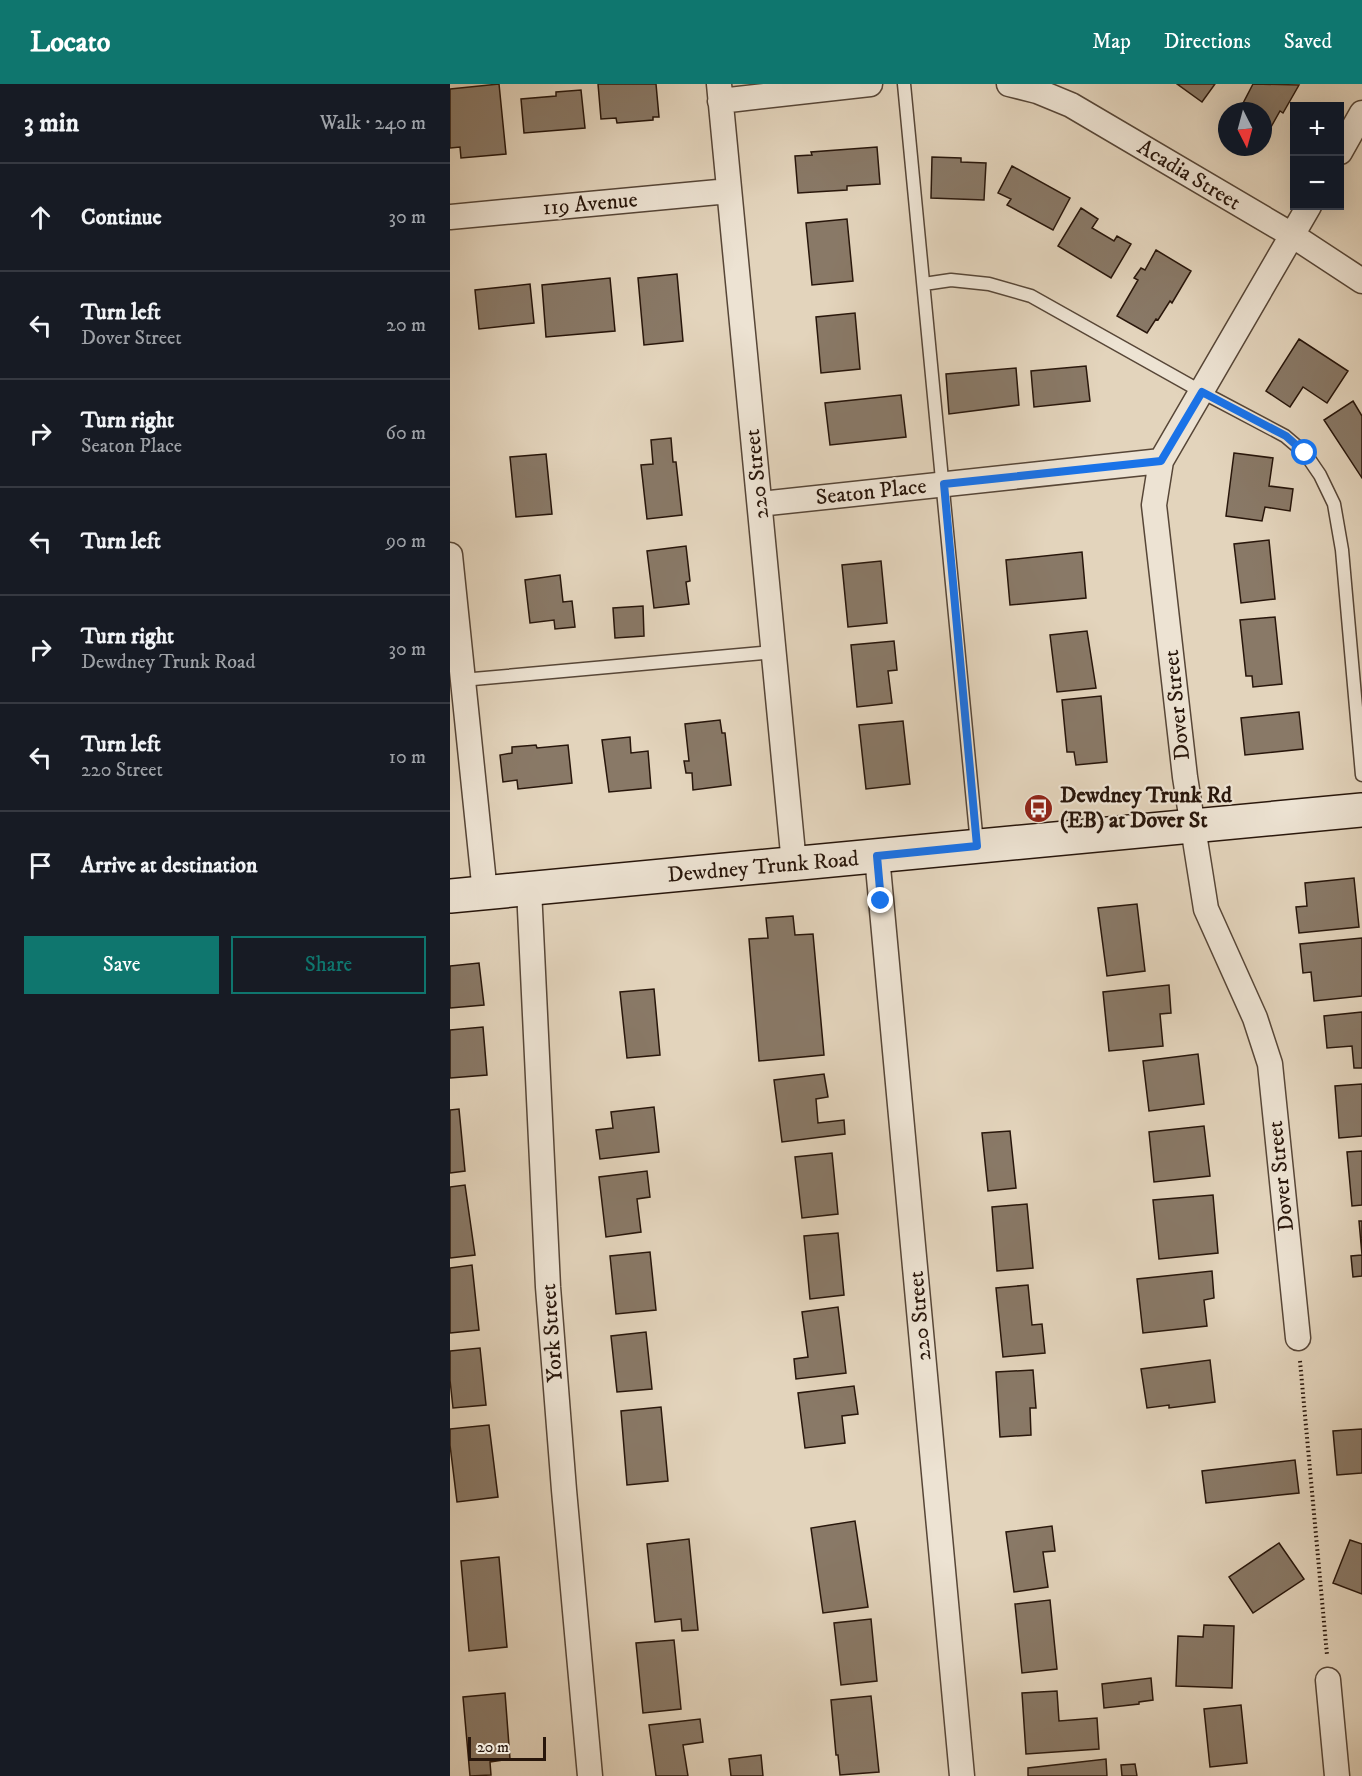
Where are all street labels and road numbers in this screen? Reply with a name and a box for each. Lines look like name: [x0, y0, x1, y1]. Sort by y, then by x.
street label: Acadia Street: [1133, 134, 1245, 216]
street label: 119 Avenue: [541, 186, 639, 222]
street label: 220 Street: [739, 428, 775, 520]
street label: Seaton Place: [814, 473, 928, 511]
street label: Dover Street: [1158, 649, 1196, 761]
street label: Dewdney Trunk Road: [666, 845, 860, 889]
street label: Dover Street: [1262, 1120, 1300, 1232]
street label: 220 Street: [903, 1270, 937, 1362]
street label: York Street: [535, 1283, 569, 1383]

